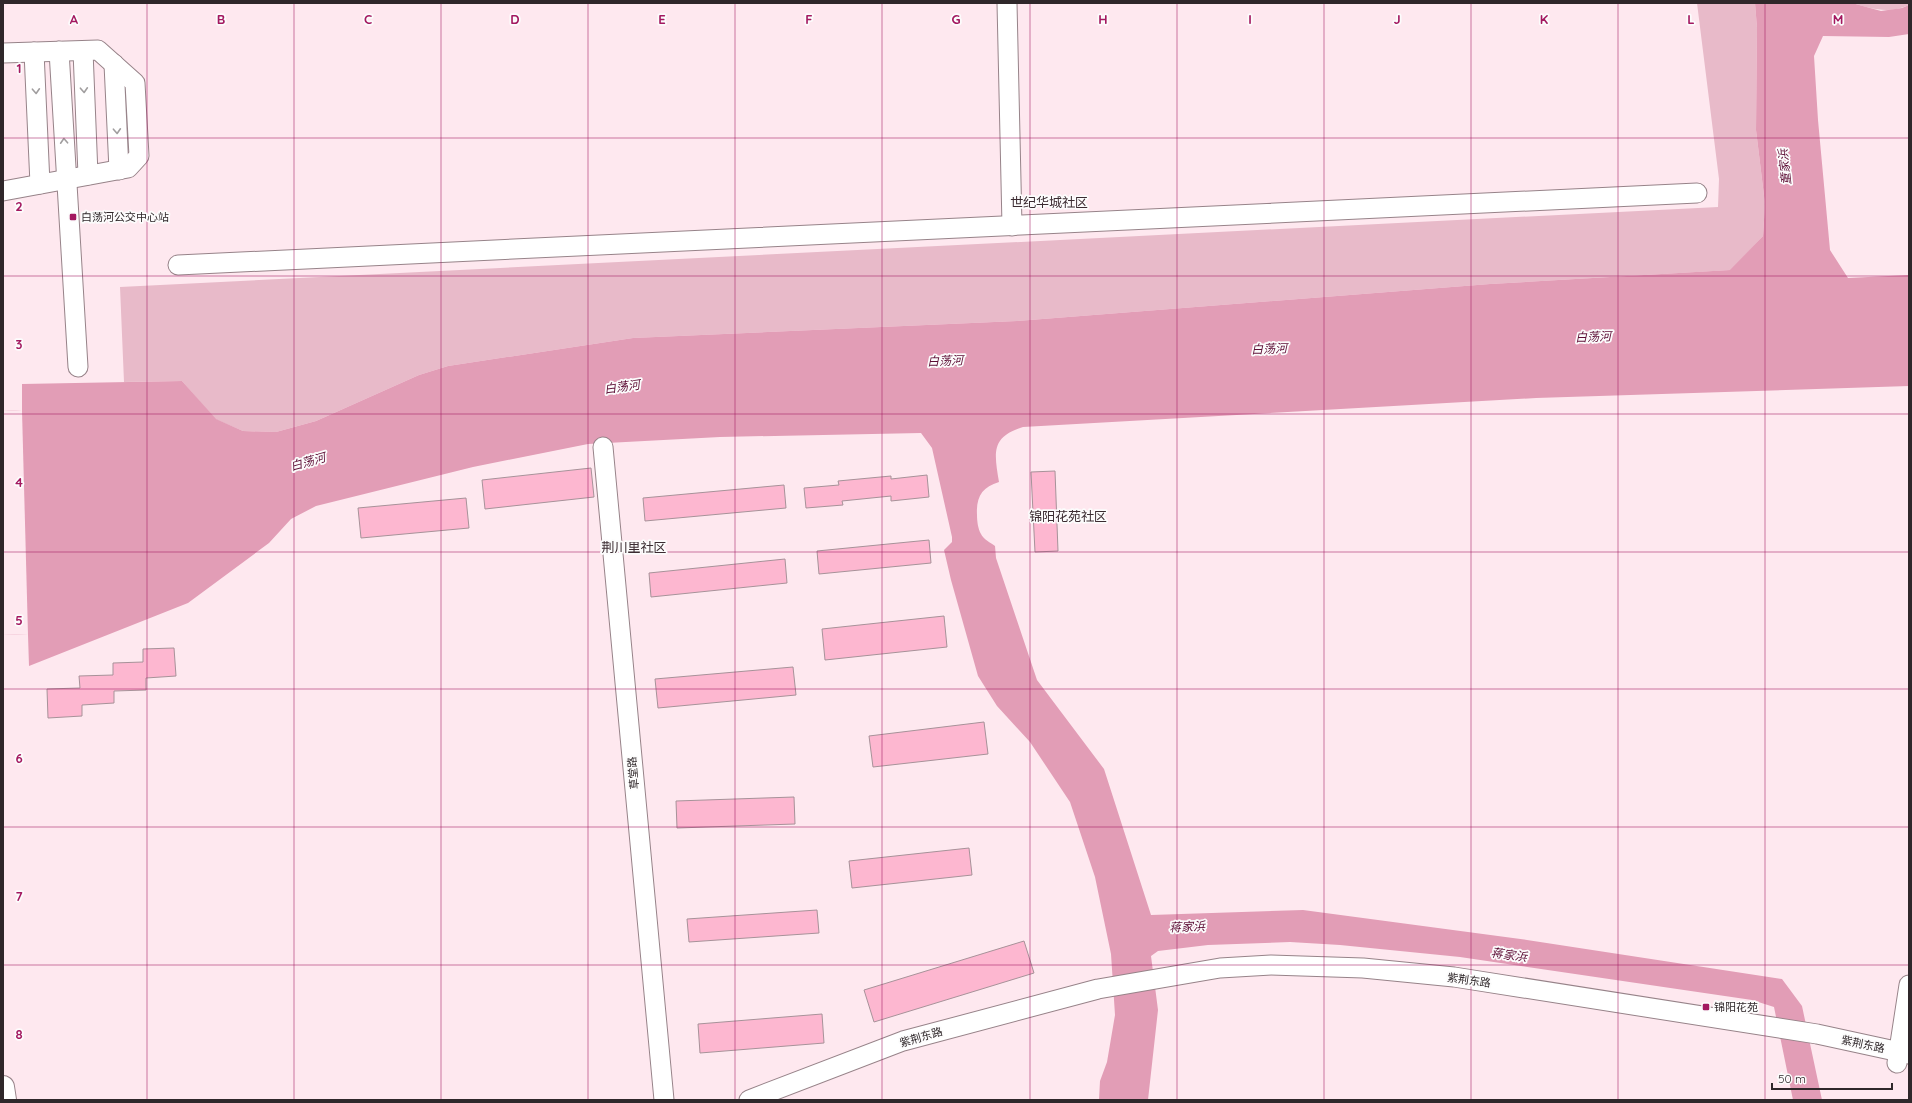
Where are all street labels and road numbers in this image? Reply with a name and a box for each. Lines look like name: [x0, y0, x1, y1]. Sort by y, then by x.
street label: 草堂路: [625, 756, 641, 790]
street label: 紫荆东路: [1446, 970, 1492, 990]
street label: 紫荆东路: [898, 1024, 944, 1050]
street label: 紫荆东路: [1840, 1033, 1886, 1055]

